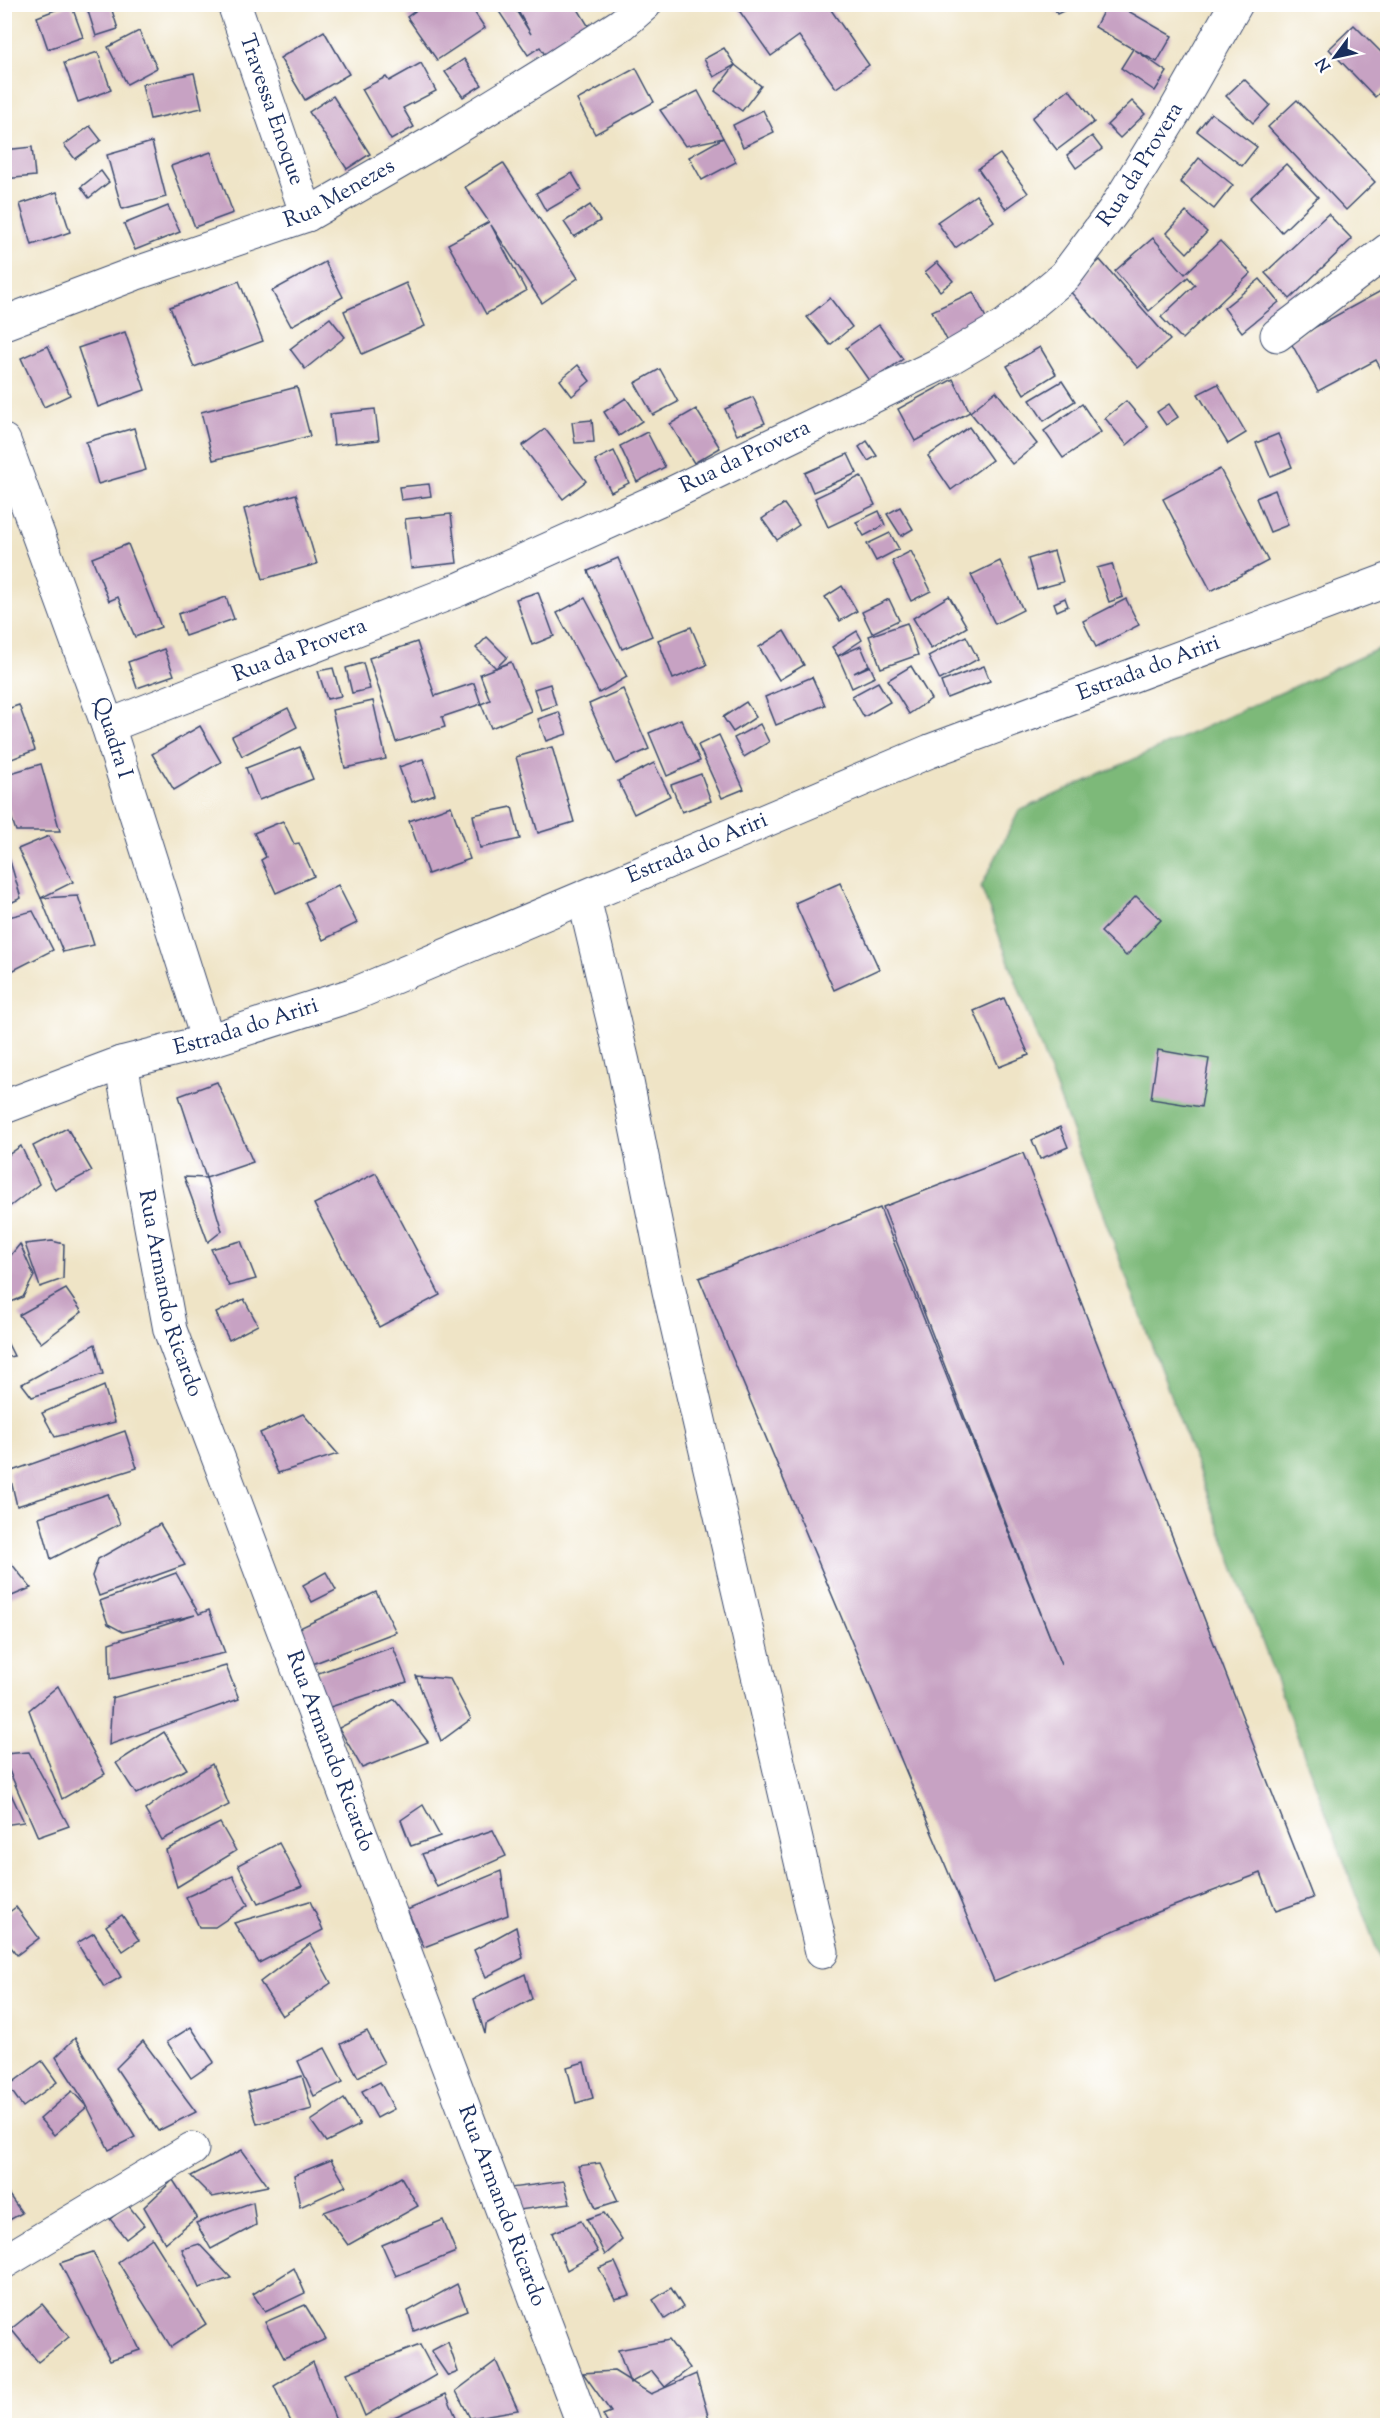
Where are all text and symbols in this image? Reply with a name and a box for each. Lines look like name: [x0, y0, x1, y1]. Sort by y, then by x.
north arrow: [1305, 27, 1365, 87]
street label: Travessa Enoque: [230, 30, 312, 190]
text: N: [1311, 52, 1338, 75]
street label: Rua da Provera: [1091, 97, 1192, 234]
street label: Rua Menezes: [280, 151, 402, 238]
street label: Rua da Provera: [675, 413, 816, 503]
street label: Rua da Provera: [228, 611, 372, 692]
street label: Estrada do Ariri: [1073, 628, 1225, 711]
street label: Quadra I: [83, 693, 140, 783]
street label: Estrada do Ariri: [622, 805, 773, 893]
street label: Estrada do Ariri: [170, 991, 323, 1065]
street label: Rua Armando Ricardo: [129, 1188, 210, 1402]
street label: Rua Armando Ricardo: [277, 1646, 382, 1857]
street label: Rua Armando Ricardo: [448, 2101, 554, 2311]

